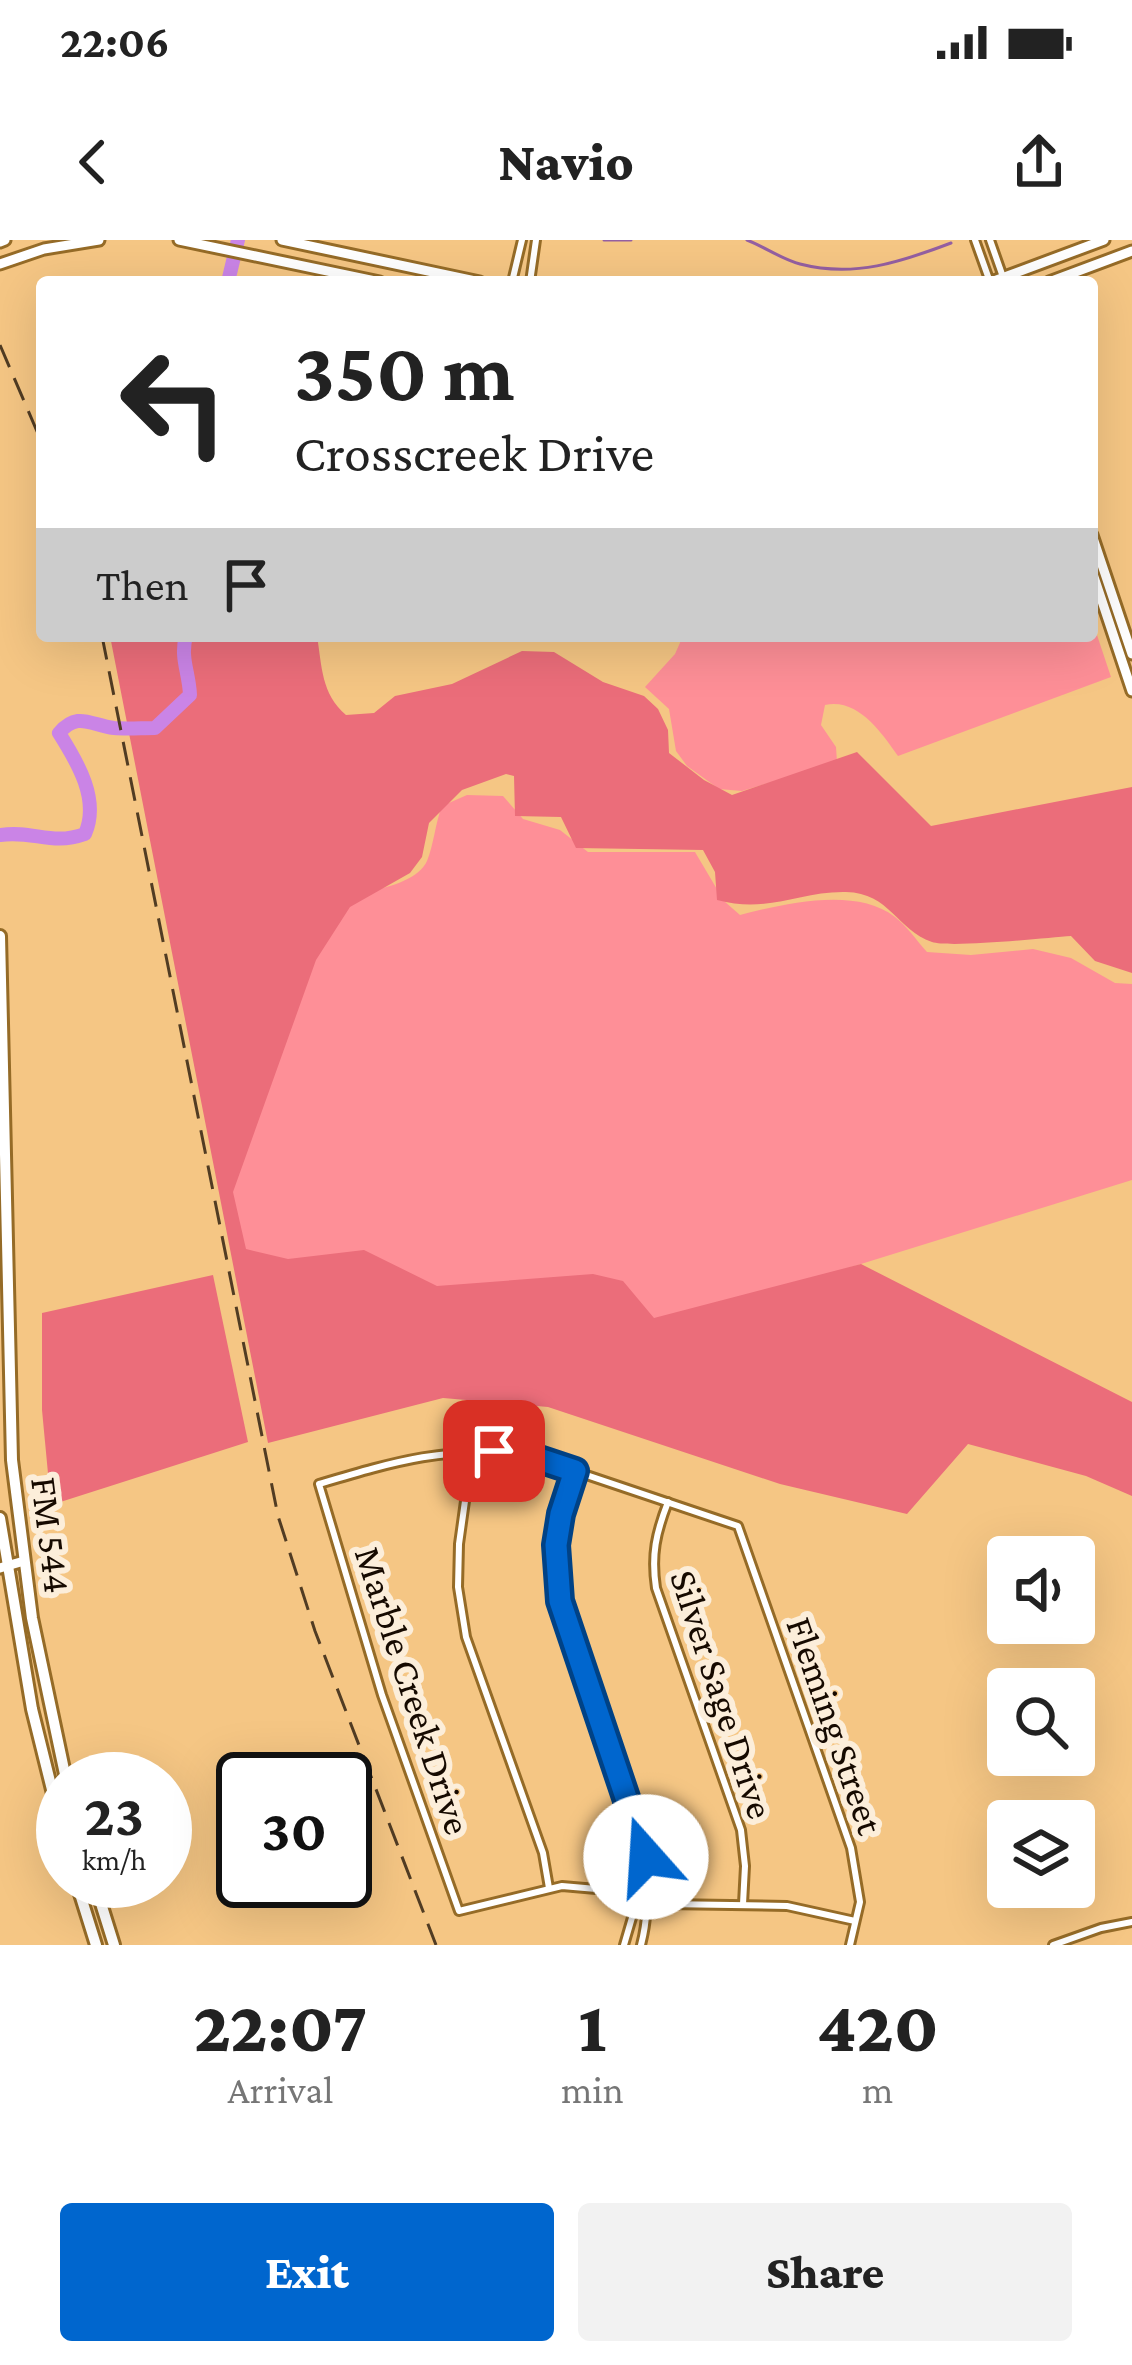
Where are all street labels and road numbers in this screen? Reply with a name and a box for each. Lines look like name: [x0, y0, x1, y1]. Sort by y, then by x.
street label: FM 544: [23, 1474, 80, 1596]
street label: Marble Creek Drive: [347, 1541, 480, 1839]
street label: Silver Sage Drive: [661, 1564, 783, 1824]
street label: Fleming Street: [777, 1611, 893, 1841]

